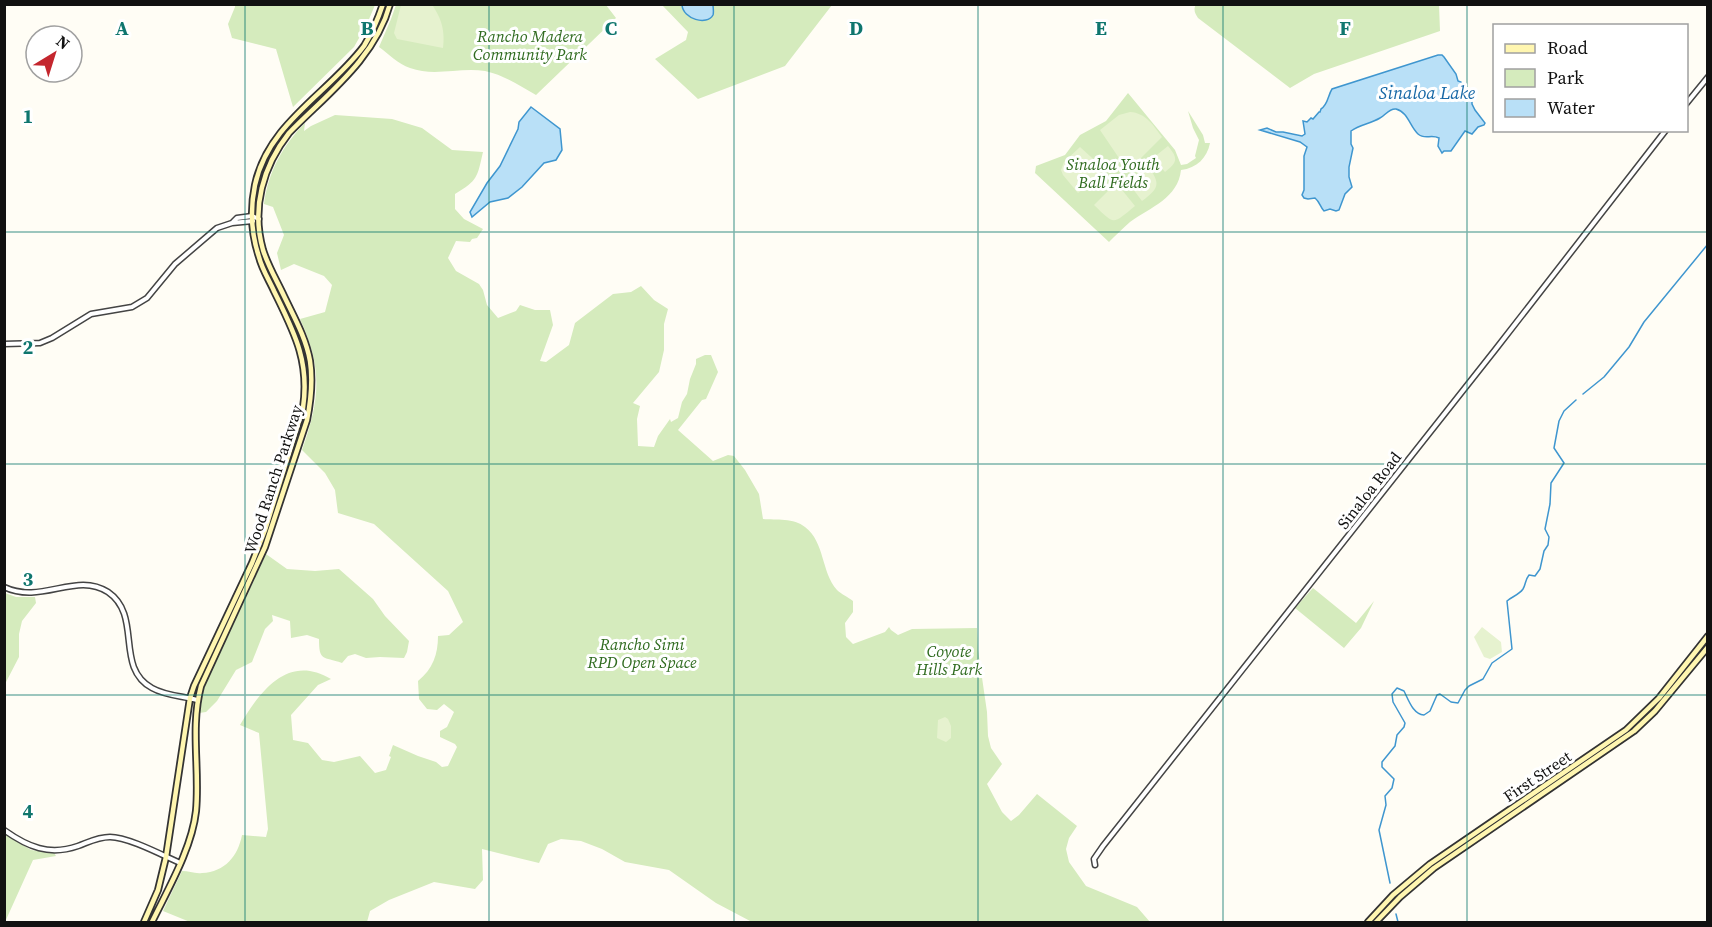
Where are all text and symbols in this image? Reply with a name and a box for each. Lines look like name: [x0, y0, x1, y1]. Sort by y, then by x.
text: A: [115, 14, 129, 42]
text: B: [360, 14, 374, 42]
text: C: [605, 14, 617, 42]
text: D: [849, 14, 863, 42]
text: E: [1095, 14, 1107, 42]
text: F: [1339, 14, 1351, 42]
north arrow: [24, 24, 84, 84]
legend: [1493, 24, 1688, 132]
park label: Rancho Madera Community Park: [473, 25, 587, 65]
text: N: [52, 30, 75, 55]
text: Road: [1547, 35, 1588, 60]
text: Park: [1547, 65, 1584, 90]
water label: Sinaloa Lake: [1379, 80, 1476, 105]
text: Water: [1547, 95, 1595, 120]
text: 1: [23, 102, 33, 130]
park label: Sinaloa Youth Ball Fields: [1066, 153, 1160, 193]
text: 2: [23, 333, 34, 361]
street label: Wood Ranch Parkway: [239, 401, 308, 556]
street label: Sinaloa Road: [1332, 447, 1406, 533]
text: 3: [23, 565, 34, 593]
park label: Rancho Simi RPD Open Space: [586, 633, 697, 673]
park label: Coyote Hills Park: [915, 640, 982, 680]
street label: First Street: [1499, 745, 1576, 807]
text: 4: [23, 797, 34, 825]

